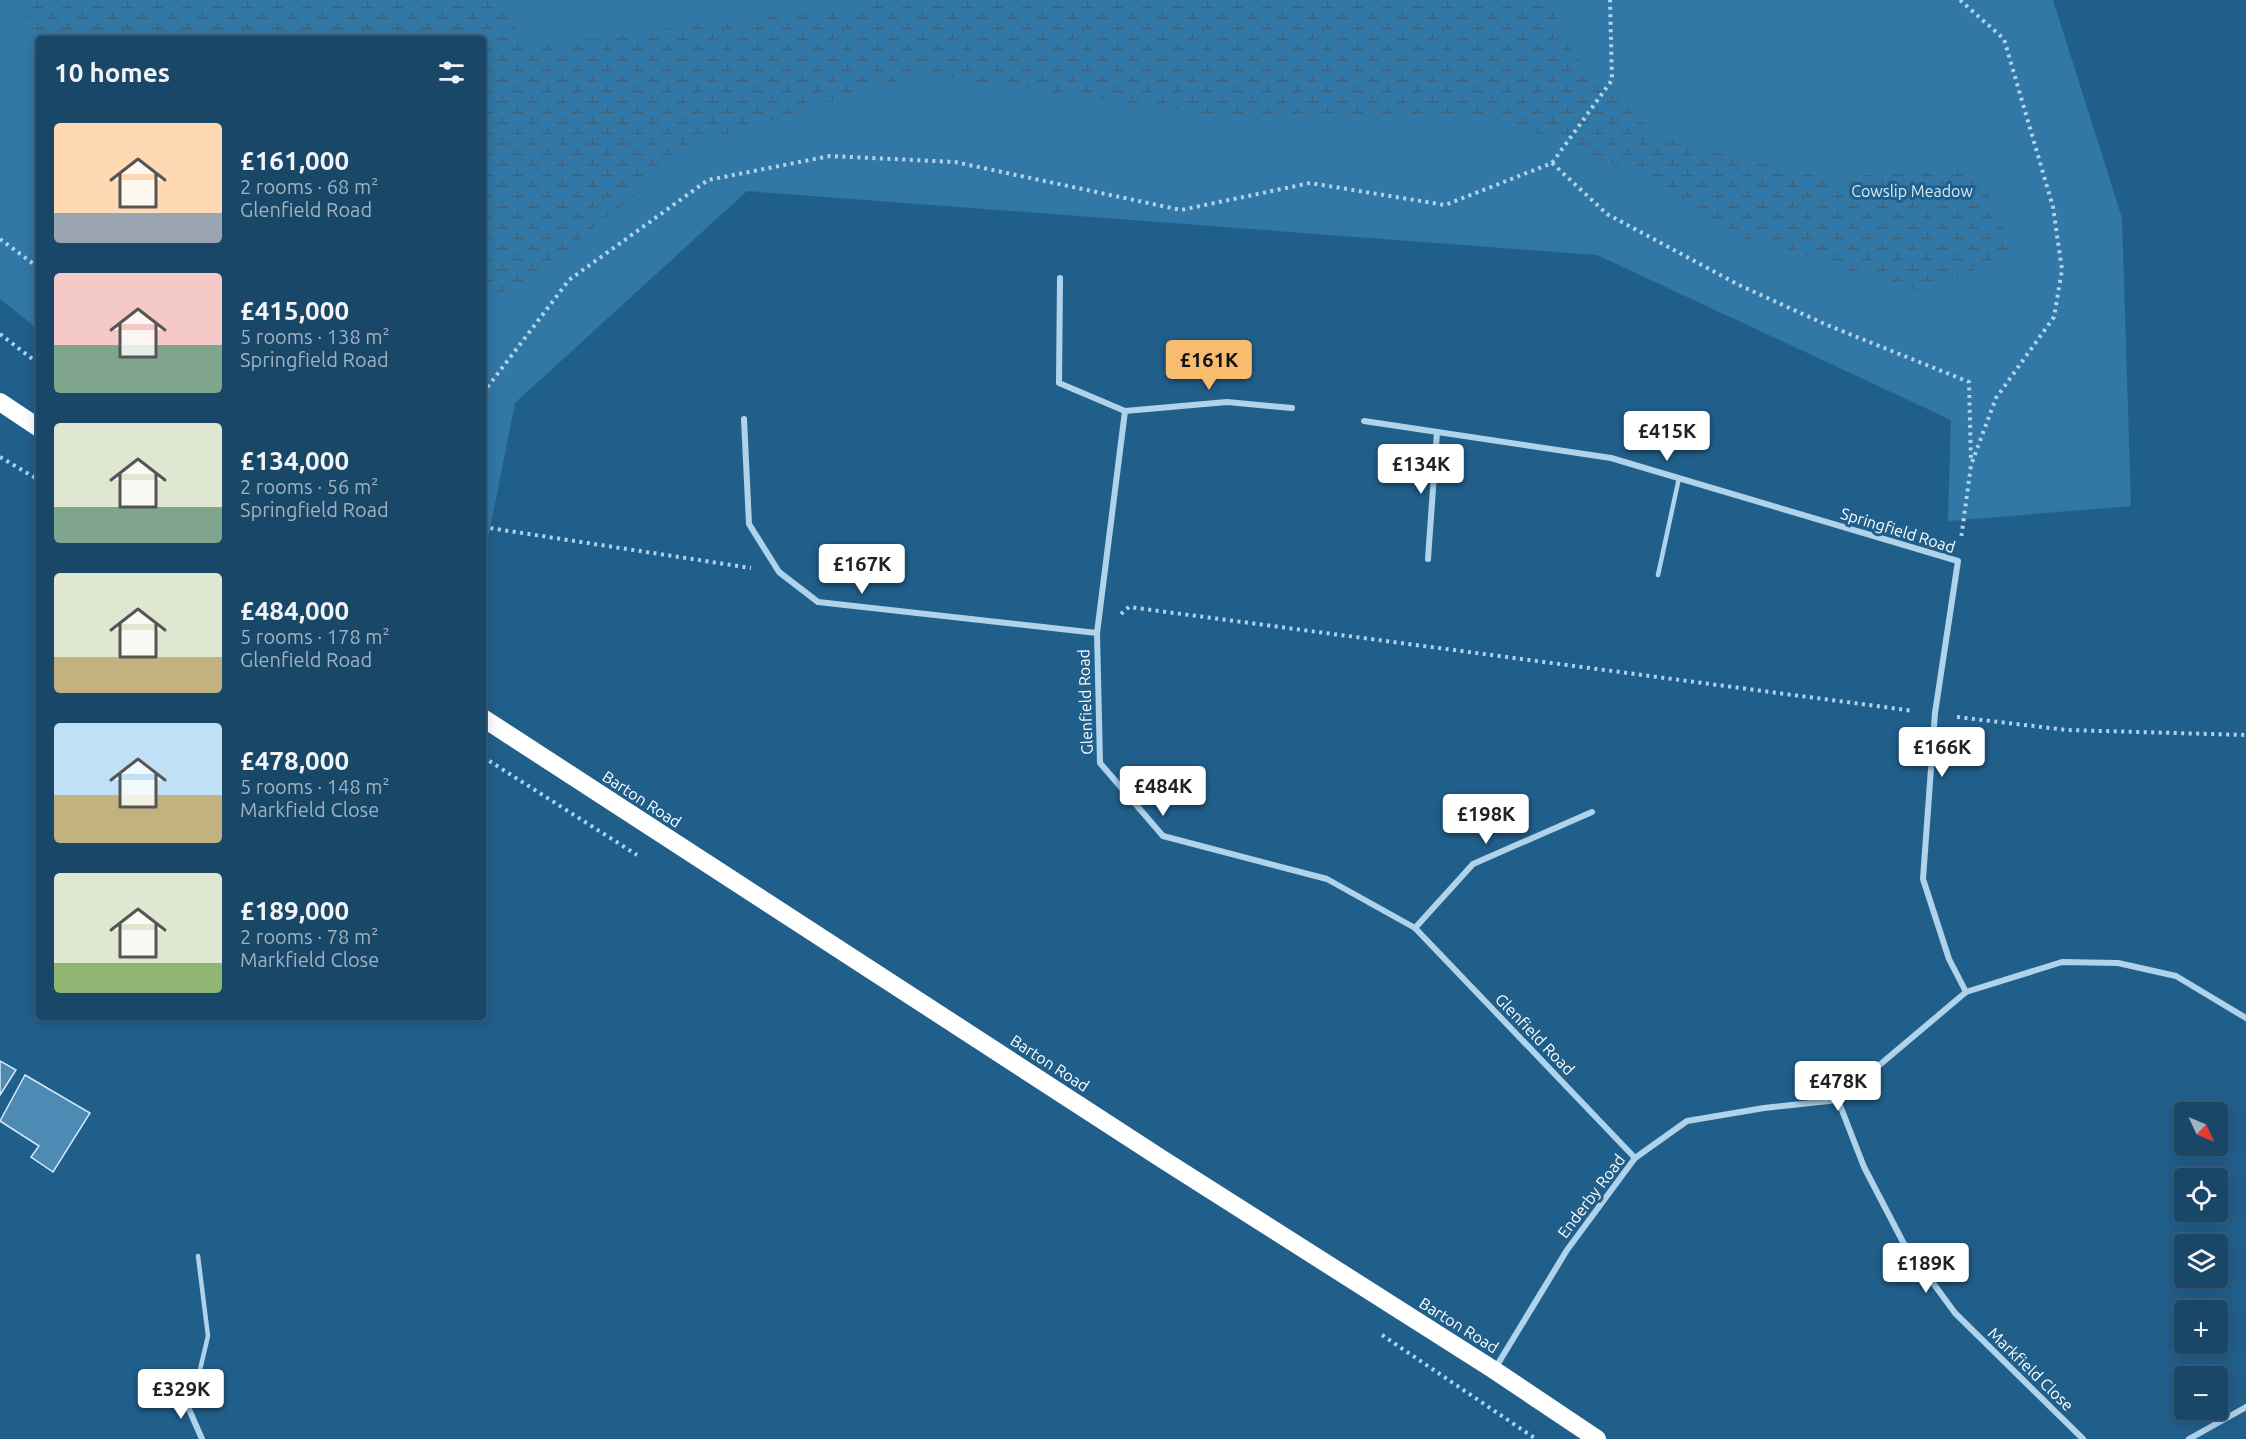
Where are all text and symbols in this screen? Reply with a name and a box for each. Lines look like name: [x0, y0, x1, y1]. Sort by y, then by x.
icon: filters: [435, 56, 468, 89]
text: 10 homes: [54, 58, 170, 87]
text: £161,000: [240, 146, 349, 175]
icon: home: [102, 147, 174, 219]
text: 2 rooms · 68 m²: [240, 175, 378, 198]
park label: Cowslip Meadow: [1851, 182, 1973, 200]
text: Glenfield Road: [240, 198, 372, 221]
text: £415,000: [240, 296, 349, 325]
icon: home: [102, 297, 174, 369]
text: 5 rooms · 138 m²: [240, 325, 390, 348]
pin: £161K: [1167, 340, 1251, 391]
text: Springfield Road: [240, 348, 389, 371]
text: £161K: [1180, 348, 1238, 371]
pin: £415K: [1625, 411, 1709, 462]
text: £415K: [1638, 419, 1696, 442]
pin: £134K: [1379, 444, 1463, 495]
text: £134,000: [240, 446, 349, 475]
icon: home: [102, 447, 174, 519]
text: £134K: [1392, 452, 1450, 475]
text: 2 rooms · 56 m²: [240, 475, 378, 498]
text: Springfield Road: [240, 498, 389, 521]
street label: Springfield Road: [1838, 504, 1958, 556]
pin: £167K: [820, 544, 904, 595]
text: £167K: [833, 552, 891, 575]
text: £484,000: [240, 596, 349, 625]
icon: home: [102, 597, 174, 669]
text: 5 rooms · 178 m²: [240, 625, 390, 648]
text: Glenfield Road: [240, 648, 372, 671]
street label: Glenfield Road: [1074, 649, 1096, 755]
pin: £166K: [1900, 727, 1984, 778]
text: £166K: [1913, 735, 1971, 758]
text: £478,000: [240, 746, 349, 775]
icon: home: [102, 747, 174, 819]
pin: £484K: [1121, 766, 1205, 817]
street label: Barton Road: [599, 767, 685, 831]
text: £484K: [1134, 774, 1192, 797]
text: 5 rooms · 148 m²: [240, 775, 390, 798]
pin: £198K: [1444, 794, 1528, 845]
text: Markfield Close: [240, 798, 379, 821]
text: £198K: [1457, 802, 1515, 825]
text: £189,000: [240, 896, 349, 925]
icon: home: [102, 897, 174, 969]
text: 2 rooms · 78 m²: [240, 925, 378, 948]
text: Markfield Close: [240, 948, 379, 971]
street label: Glenfield Road: [1492, 990, 1578, 1078]
street label: Barton Road: [1007, 1031, 1093, 1095]
pin: £478K: [1796, 1061, 1880, 1112]
text: £478K: [1809, 1069, 1867, 1092]
north arrow: [2174, 1102, 2228, 1156]
map controls: [2174, 1102, 2228, 1420]
street label: Enderby Road: [1554, 1151, 1628, 1241]
button: locate: [2174, 1168, 2228, 1222]
button: layers: [2174, 1234, 2228, 1288]
pin: £189K: [1884, 1243, 1968, 1294]
text: £189K: [1897, 1251, 1955, 1274]
street label: Barton Road: [1416, 1294, 1502, 1356]
button: +: [2174, 1300, 2228, 1354]
street label: Markfield Close: [1985, 1324, 2077, 1414]
button: −: [2174, 1366, 2228, 1420]
pin: £329K: [139, 1369, 223, 1420]
text: £329K: [152, 1377, 210, 1400]

